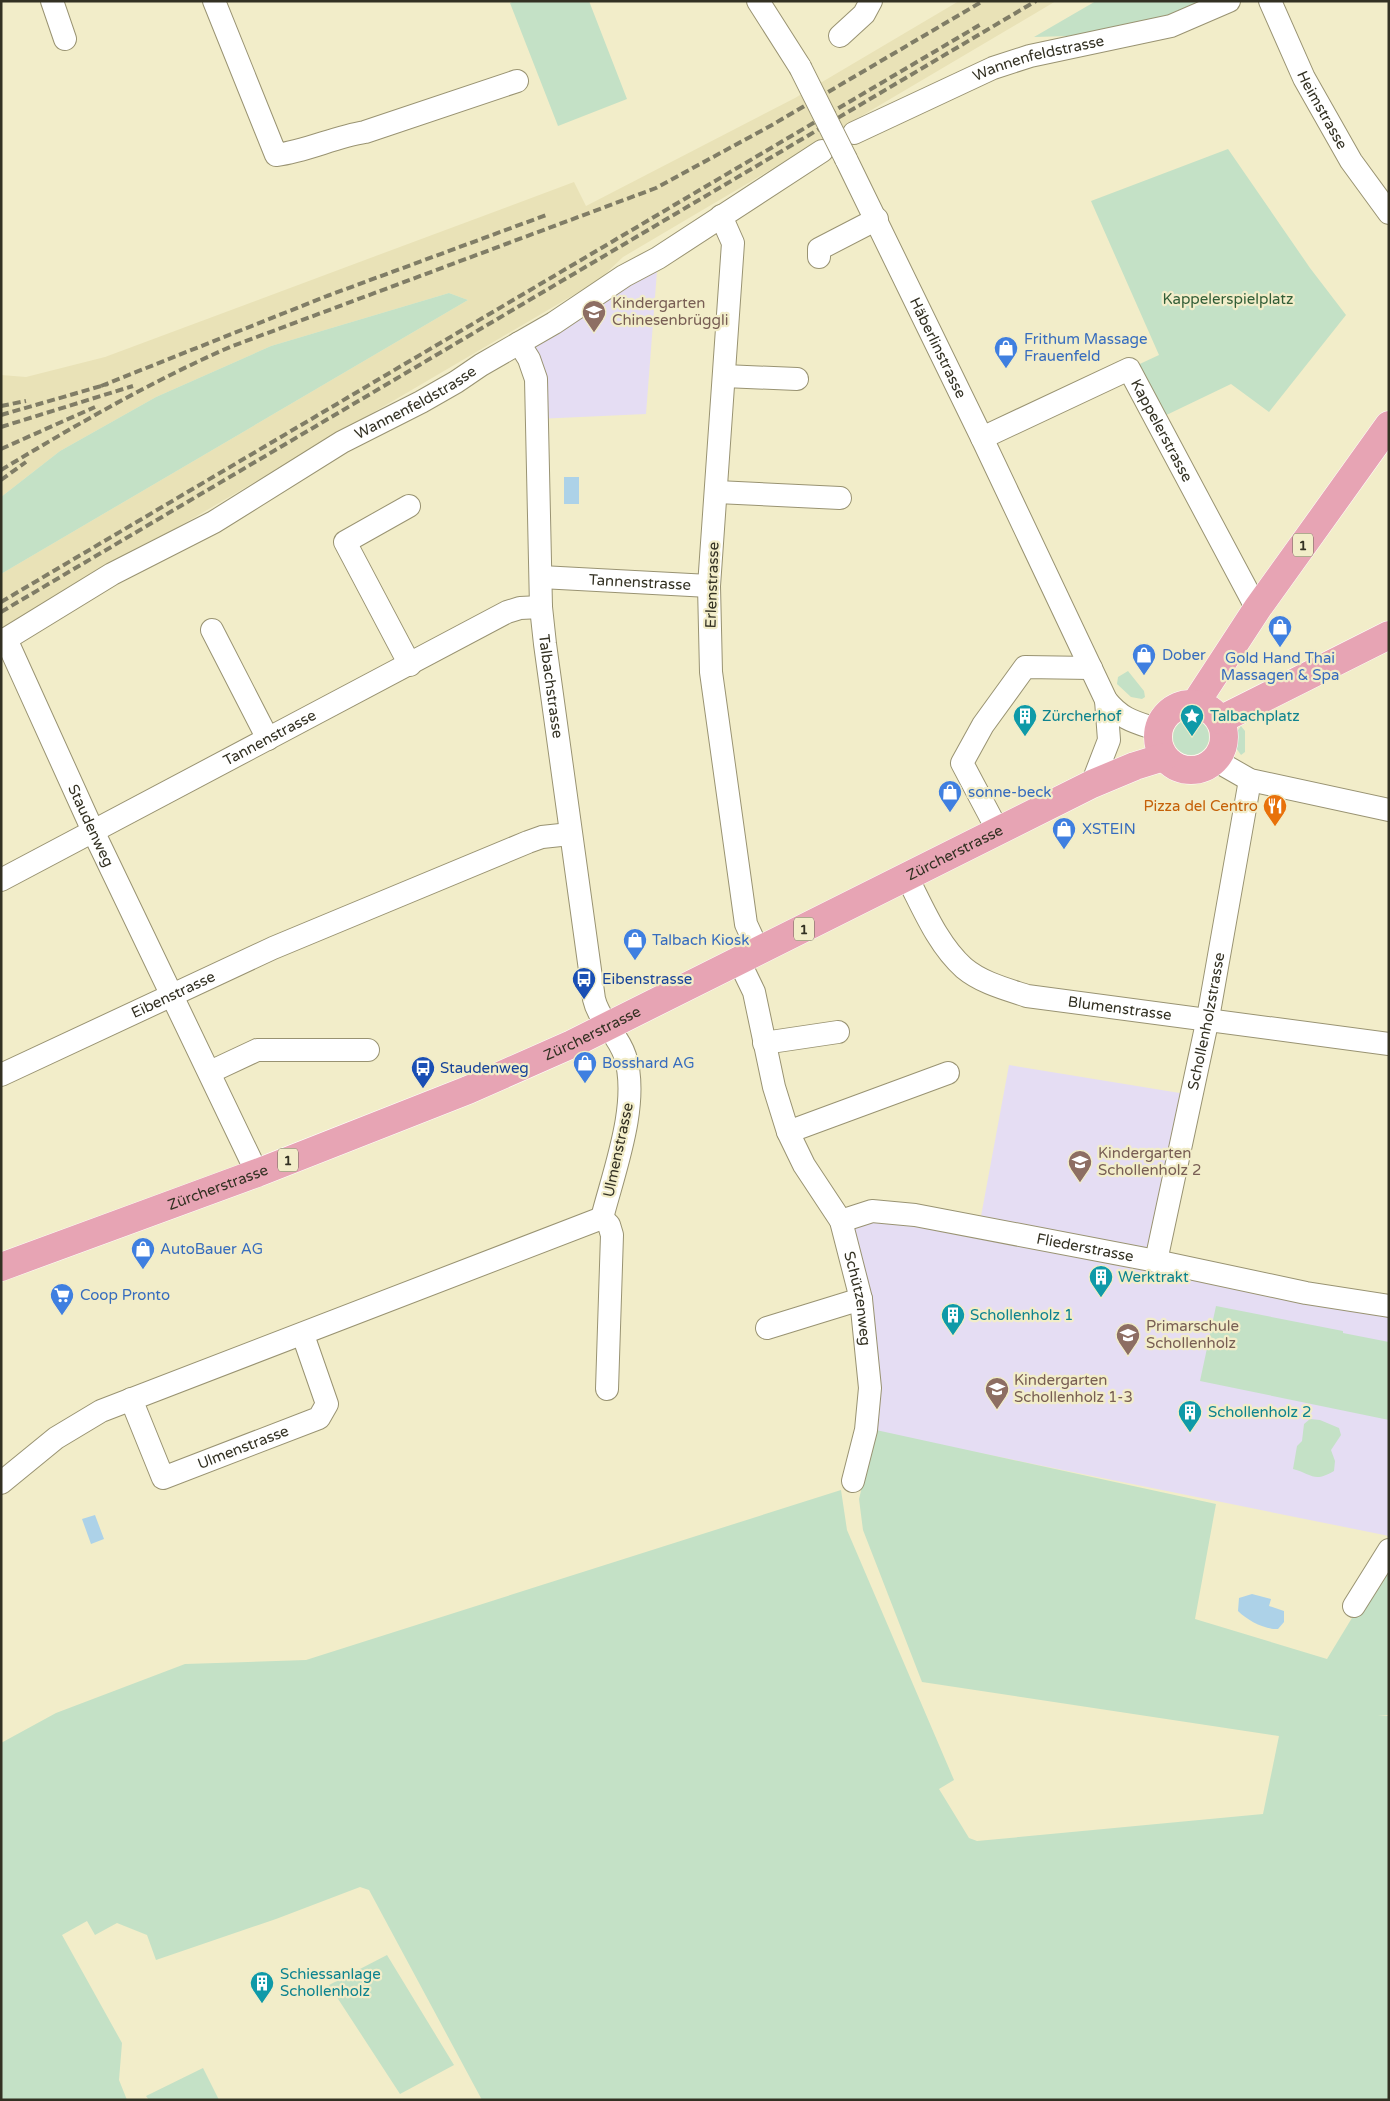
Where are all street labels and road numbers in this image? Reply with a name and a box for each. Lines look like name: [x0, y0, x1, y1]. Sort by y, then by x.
street label: Wannenfeldstrasse: [970, 31, 1106, 85]
street label: Heimstrasse: [1293, 68, 1351, 152]
street label: Häberlinstrasse: [906, 294, 970, 401]
street label: Wannenfeldstrasse: [352, 362, 480, 443]
street label: Kappelerstrasse: [1127, 376, 1197, 485]
road number: 1: [1293, 534, 1313, 556]
street label: Erlenstrasse: [701, 541, 723, 629]
street label: Tannenstrasse: [588, 571, 691, 594]
street label: Talbachstrasse: [535, 633, 567, 740]
street label: Tannenstrasse: [220, 706, 319, 770]
street label: Staudenweg: [64, 782, 118, 870]
street label: Zürcherstrasse: [903, 821, 1006, 884]
road number: 1: [794, 918, 814, 941]
street label: Schollenholzstrasse: [1184, 951, 1228, 1092]
street label: Eibenstrasse: [128, 967, 218, 1022]
street label: Blumenstrasse: [1067, 993, 1173, 1024]
street label: Zürcherstrasse: [541, 1002, 644, 1064]
street label: Ulmenstrasse: [599, 1101, 637, 1199]
road number: 1: [278, 1148, 298, 1172]
street label: Zürcherstrasse: [165, 1161, 271, 1214]
street label: Fliederstrasse: [1035, 1229, 1135, 1266]
street label: Schützenweg: [840, 1249, 875, 1347]
street label: Ulmenstrasse: [195, 1422, 291, 1473]

